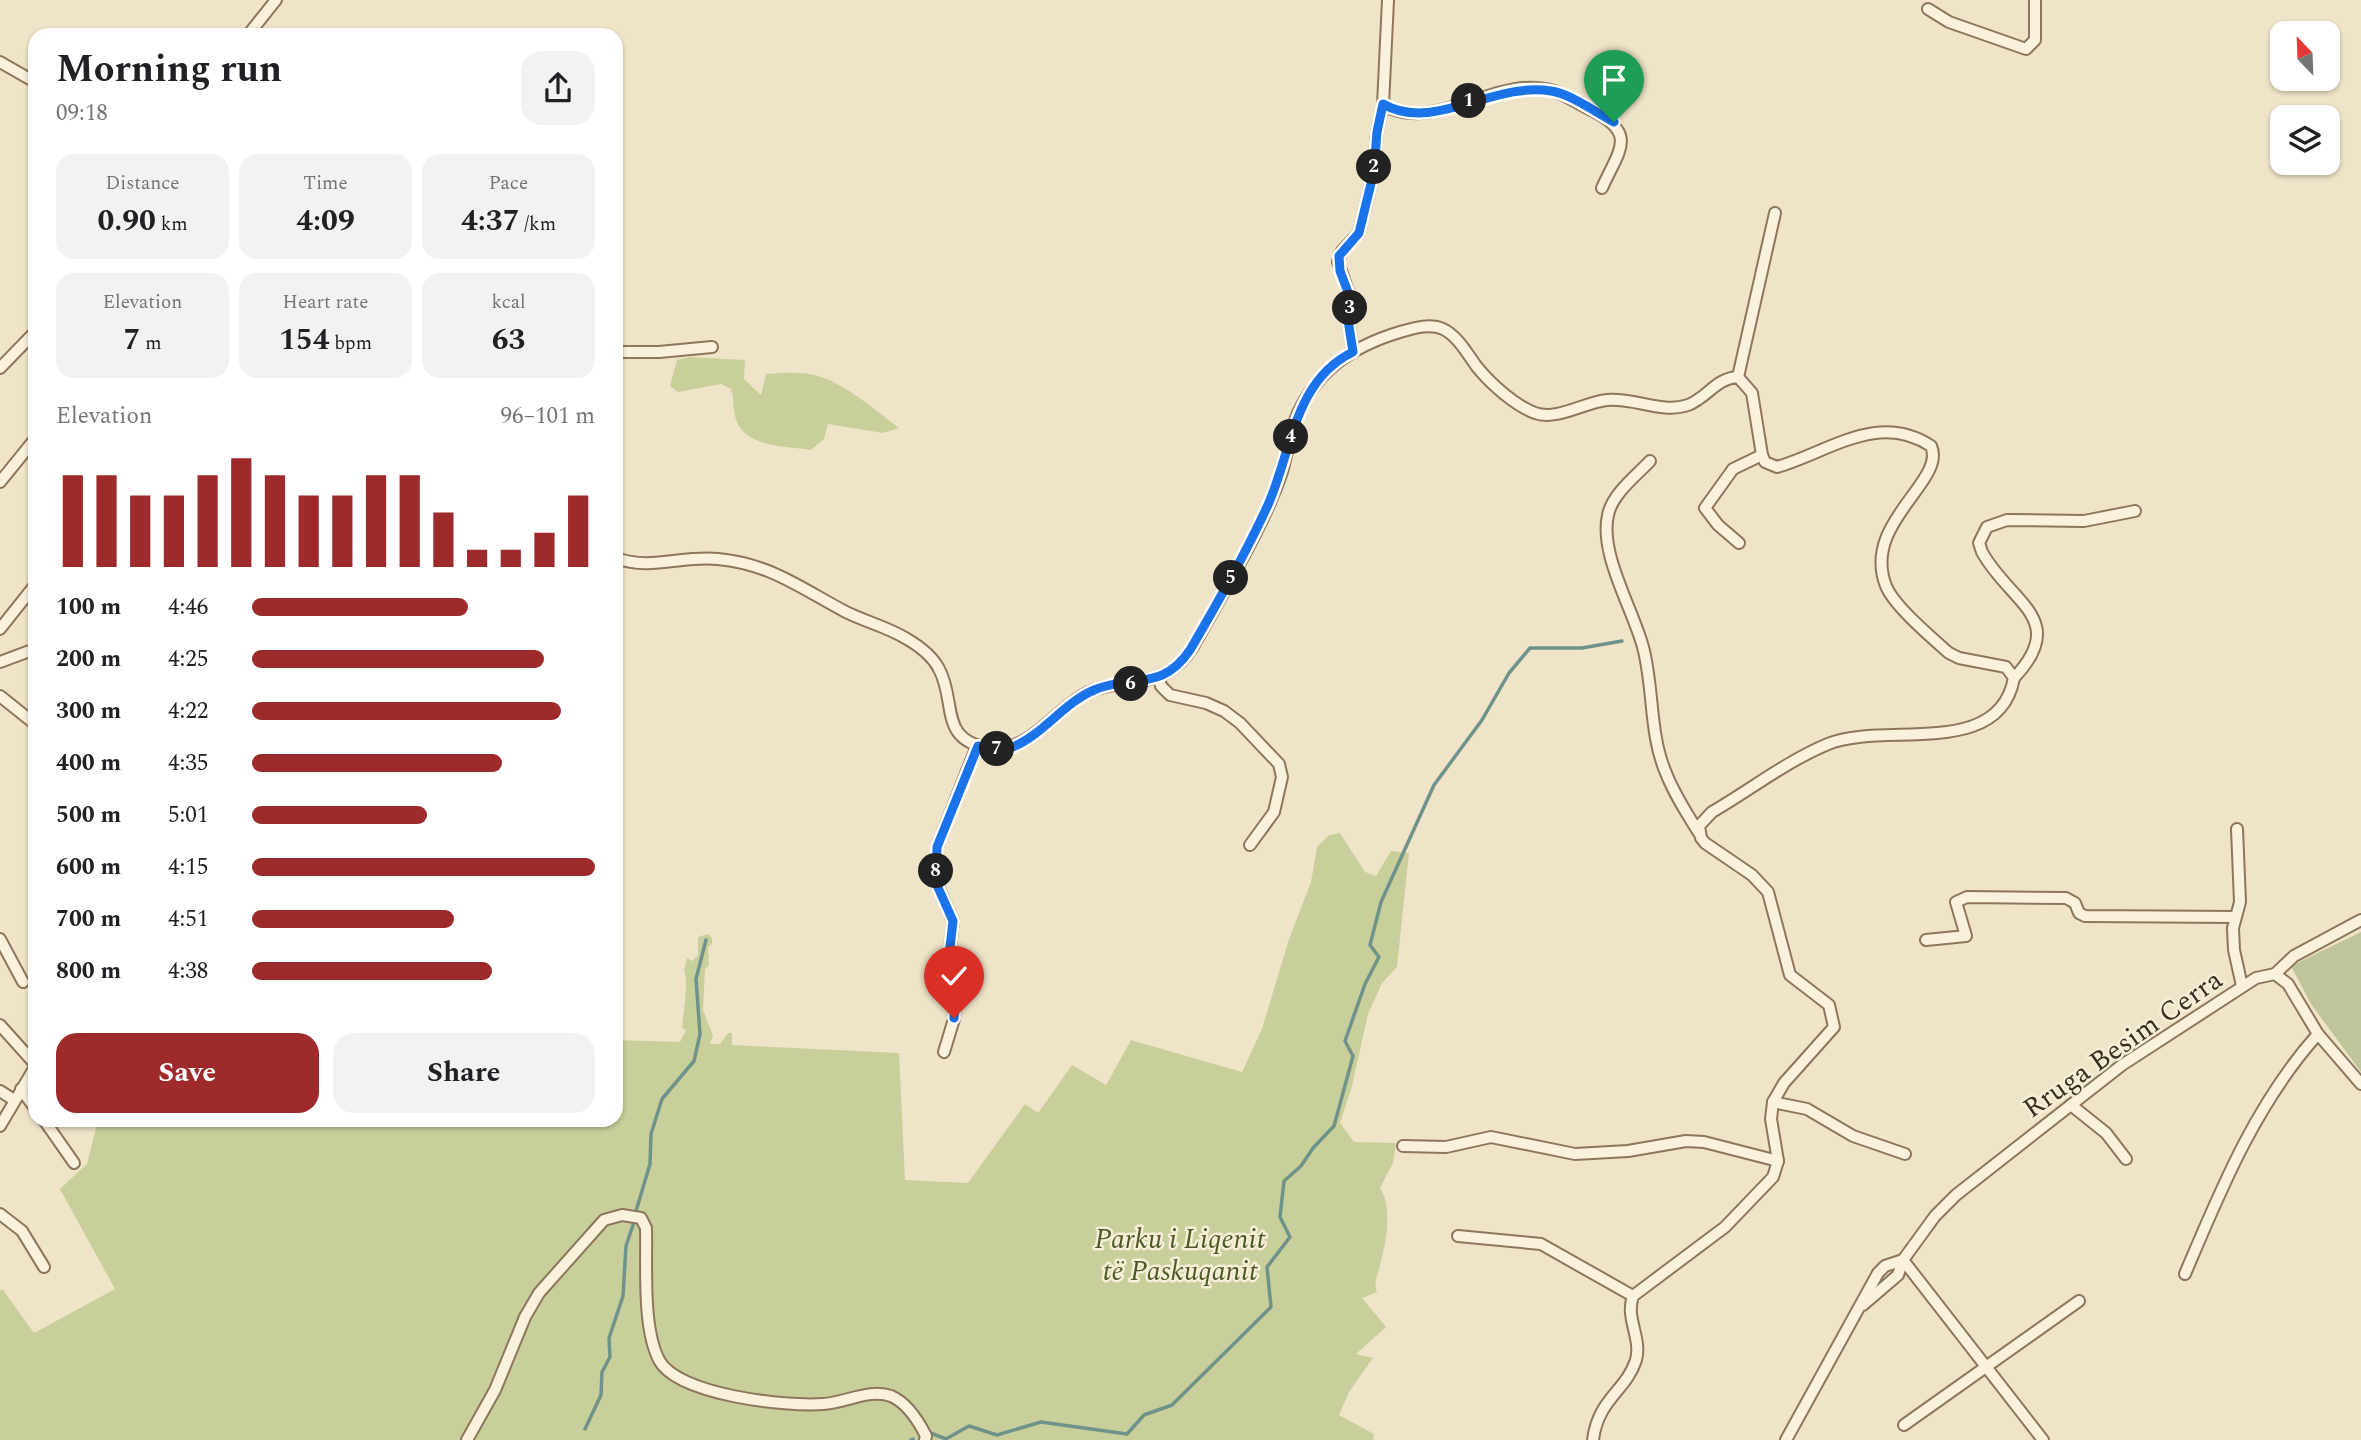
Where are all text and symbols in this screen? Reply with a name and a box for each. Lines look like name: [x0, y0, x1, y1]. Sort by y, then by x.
north arrow: [2270, 21, 2340, 91]
map controls: [2270, 21, 2340, 175]
text: Morning run: [56, 41, 282, 99]
pin: [1584, 50, 1644, 122]
button: share: [521, 51, 595, 125]
icon: arrive: [1595, 61, 1633, 99]
pin: 1: [1452, 84, 1486, 119]
text: 1: [1463, 86, 1474, 115]
text: 09:18: [56, 96, 108, 131]
button: layers: [2270, 105, 2340, 175]
pin: 2: [1356, 150, 1392, 184]
text: 2: [1368, 152, 1379, 181]
text: Distance: [105, 169, 180, 198]
text: Time: [303, 169, 348, 198]
text: Pace: [489, 169, 528, 198]
text: 0.90: [97, 198, 156, 244]
text: 4:09: [296, 198, 355, 244]
text: 4:37: [461, 198, 520, 244]
text: km: [156, 210, 188, 239]
text: /km: [520, 210, 556, 239]
text: Elevation: [103, 288, 182, 317]
text: Heart rate: [283, 288, 368, 317]
text: kcal: [491, 288, 526, 317]
pin: 3: [1332, 290, 1368, 326]
text: 3: [1344, 293, 1355, 322]
text: 7: [124, 317, 140, 363]
text: 154: [279, 317, 329, 363]
text: 63: [492, 317, 525, 363]
text: m: [140, 329, 161, 358]
text: bpm: [329, 329, 372, 358]
text: Elevation: [56, 399, 152, 434]
text: 96–101 m: [500, 399, 595, 434]
pin: 4: [1274, 420, 1308, 454]
text: 4: [1285, 422, 1296, 451]
pin: 5: [1214, 560, 1248, 596]
text: 5: [1225, 563, 1236, 592]
text: 100 m: [56, 590, 121, 625]
text: 4:46: [168, 590, 208, 625]
text: 200 m: [56, 642, 121, 677]
text: 4:25: [168, 642, 208, 677]
pin: 6: [1114, 666, 1148, 702]
text: 6: [1125, 669, 1136, 698]
text: 300 m: [56, 694, 121, 729]
text: 4:22: [168, 694, 208, 729]
pin: 7: [979, 732, 1014, 766]
text: 7: [991, 734, 1002, 763]
text: 400 m: [56, 746, 121, 781]
text: 4:35: [168, 746, 208, 781]
text: 500 m: [56, 798, 121, 833]
text: 5:01: [168, 798, 208, 833]
text: 600 m: [56, 850, 121, 885]
text: 4:15: [168, 850, 208, 885]
pin: 8: [918, 854, 954, 888]
text: 8: [930, 856, 941, 885]
text: 700 m: [56, 902, 121, 937]
text: 4:51: [168, 902, 208, 937]
pin: [924, 946, 984, 1018]
text: 800 m: [56, 954, 121, 989]
text: 4:38: [168, 954, 208, 989]
icon: check: [935, 957, 973, 995]
street label: Rruga Besim Cerra: [2014, 959, 2232, 1129]
button: Save: [56, 1033, 319, 1113]
button: Share: [333, 1033, 595, 1113]
park label: Parku i Liqenit të Paskuqanit: [1095, 1218, 1267, 1293]

